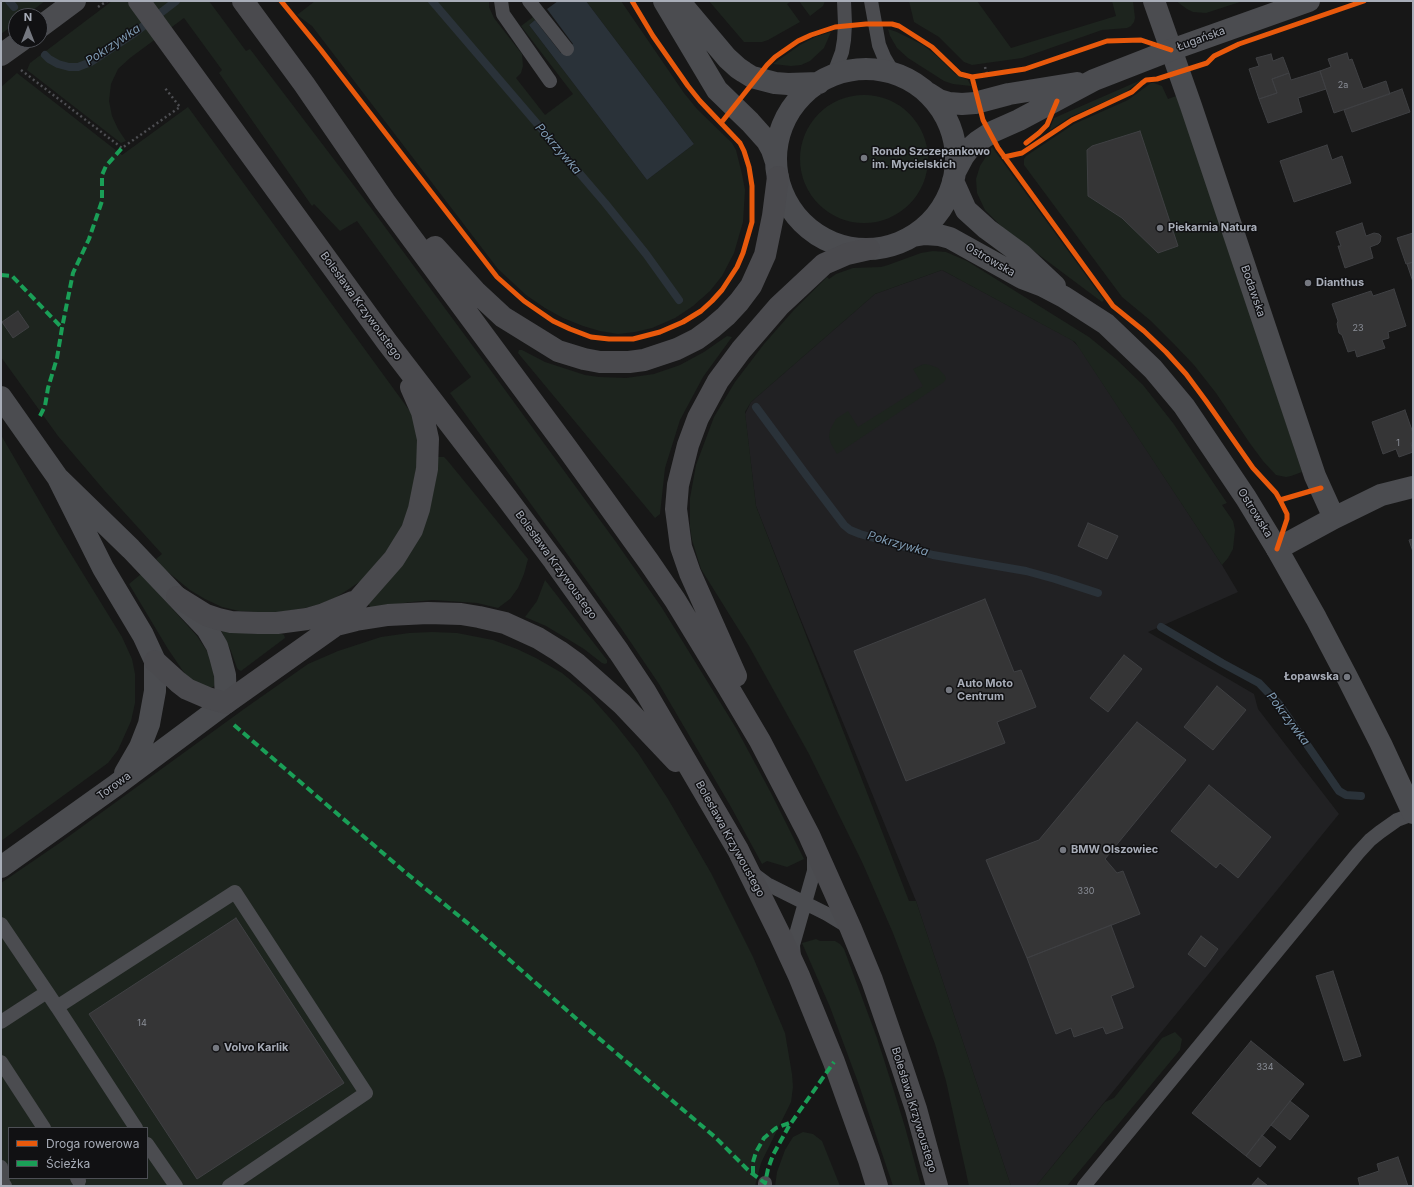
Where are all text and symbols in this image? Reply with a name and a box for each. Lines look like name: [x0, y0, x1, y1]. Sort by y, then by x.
north arrow: [8, 8, 48, 48]
text: N: [24, 10, 32, 24]
water label: Pokrzywka: [83, 21, 143, 69]
street label: Ługańska: [1175, 24, 1227, 54]
house number: 2a: [1338, 80, 1348, 90]
water label: Pokrzywka: [532, 121, 584, 177]
place label: Rondo Szczepankowo im. Mycielskich: [872, 145, 990, 171]
marker: Rondo Szczepankowo im. Mycielskich: [859, 153, 869, 163]
place label: Piekarnia Natura: [1168, 221, 1257, 235]
marker: Piekarnia Natura: [1155, 223, 1165, 233]
street label: Ostrowska: [963, 240, 1017, 280]
street label: Bolesława Krzywoustego: [317, 249, 405, 363]
street label: Bodawska: [1238, 263, 1268, 319]
place label: Dianthus: [1316, 276, 1364, 290]
marker: Dianthus: [1303, 278, 1313, 288]
house number: 23: [1352, 323, 1364, 333]
house number: 1: [1396, 438, 1400, 448]
street label: Ostrowska: [1235, 486, 1275, 540]
street label: Bolesława Krzywoustego: [512, 508, 600, 622]
water label: Pokrzywka: [866, 528, 930, 560]
place label: Łopawska: [1284, 670, 1339, 684]
marker: Łopawska: [1342, 672, 1352, 682]
place label: Auto Moto Centrum: [957, 677, 1013, 703]
marker: Auto Moto Centrum: [944, 685, 954, 695]
water label: Pokrzywka: [1263, 690, 1313, 748]
street label: Torowa: [95, 769, 133, 803]
street label: Bolesława Krzywoustego: [693, 779, 767, 899]
place label: BMW Olszowiec: [1071, 843, 1158, 857]
marker: BMW Olszowiec: [1058, 845, 1068, 855]
house number: 330: [1078, 886, 1094, 896]
house number: 14: [137, 1018, 147, 1028]
place label: Volvo Karlik: [224, 1041, 288, 1055]
marker: Volvo Karlik: [211, 1043, 221, 1053]
street label: Bolesława Krzywoustego: [889, 1046, 939, 1174]
house number: 334: [1257, 1062, 1273, 1072]
legend: [8, 1127, 148, 1179]
text: Droga rowerowa: [46, 1136, 139, 1151]
text: Ścieżka: [46, 1156, 90, 1171]

